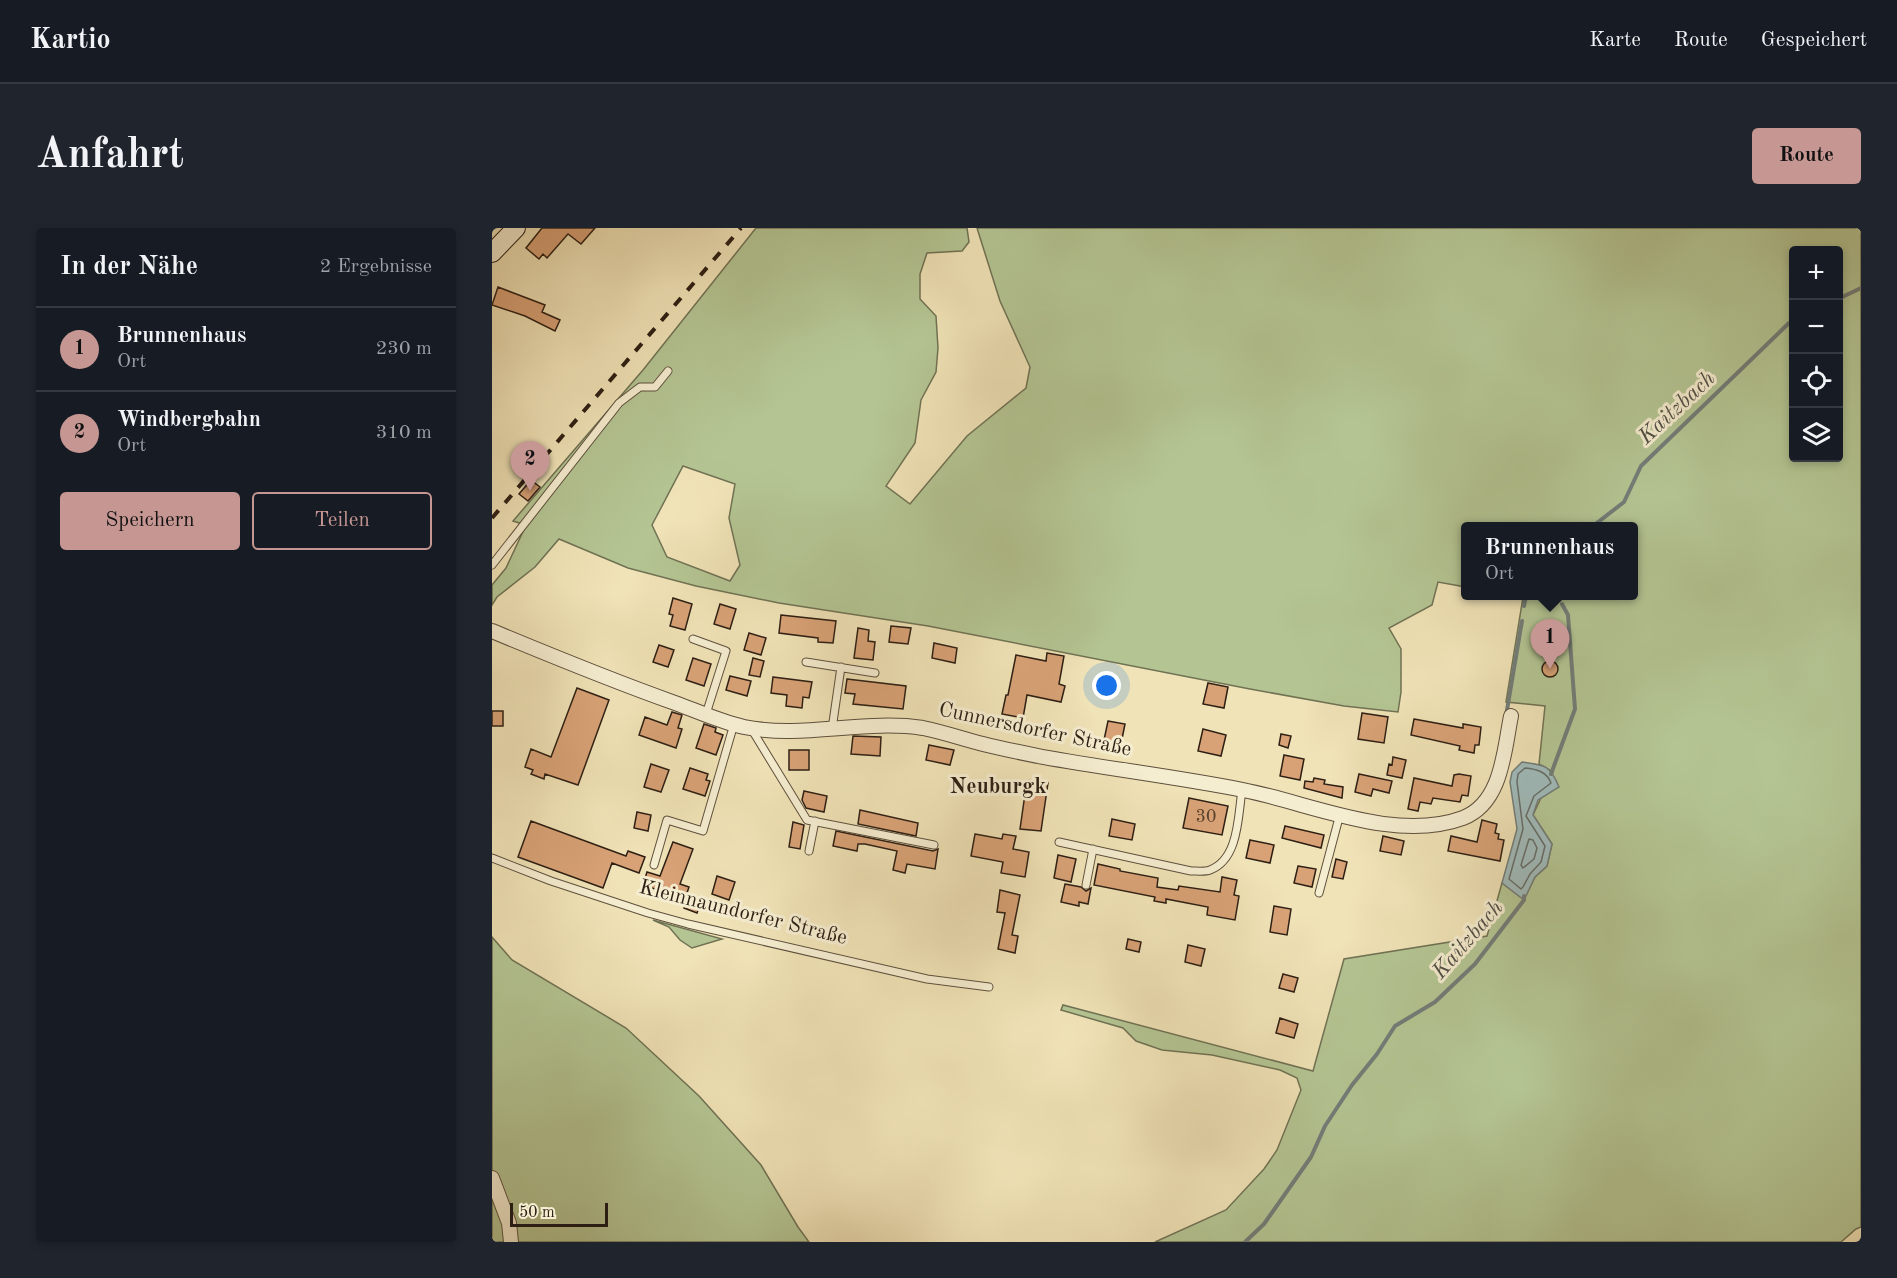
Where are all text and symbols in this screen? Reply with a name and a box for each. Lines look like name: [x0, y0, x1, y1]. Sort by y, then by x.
text: Kartio: [30, 27, 111, 55]
text: Karte: [1589, 30, 1641, 51]
text: Route: [1674, 30, 1728, 51]
text: Gespeichert: [1761, 30, 1867, 51]
button: Route: [1752, 128, 1861, 184]
text: Anfahrt: [36, 135, 184, 177]
map controls: [1789, 246, 1843, 462]
button: +: [1789, 246, 1843, 300]
text: In der Nähe: [60, 254, 198, 280]
text: 2 Ergebnisse: [320, 257, 432, 277]
button: −: [1789, 300, 1843, 354]
text: Brunnenhaus: [117, 325, 246, 347]
text: 1: [74, 339, 85, 359]
text: 230 m: [376, 339, 432, 359]
text: Ort: [117, 352, 146, 372]
button: locate: [1789, 354, 1843, 408]
water label: Kaitzbach: [1634, 367, 1719, 449]
button: layers: [1789, 408, 1843, 462]
text: Windbergbahn: [117, 409, 261, 431]
text: 2: [74, 423, 85, 443]
text: 310 m: [376, 423, 432, 443]
text: Ort: [117, 436, 146, 456]
pin: 2: [510, 442, 549, 491]
button: Speichern: [60, 492, 240, 550]
button: Teilen: [252, 492, 432, 550]
popup: [1461, 522, 1638, 600]
text: Brunnenhaus: [1485, 537, 1614, 559]
text: Ort: [1485, 564, 1514, 584]
pin: 1: [1530, 620, 1570, 669]
your location: [1092, 671, 1121, 700]
street label: Cunnersdorfer Straße: [937, 699, 1133, 761]
district label: Neuburgk: [949, 776, 1047, 798]
house number: 30: [1196, 808, 1216, 826]
street label: Kleinnaundorfer Straße: [637, 877, 849, 949]
water label: Kaitzbach: [1428, 897, 1508, 984]
scale bar: [510, 1200, 608, 1228]
text: 50 m: [519, 1205, 555, 1221]

